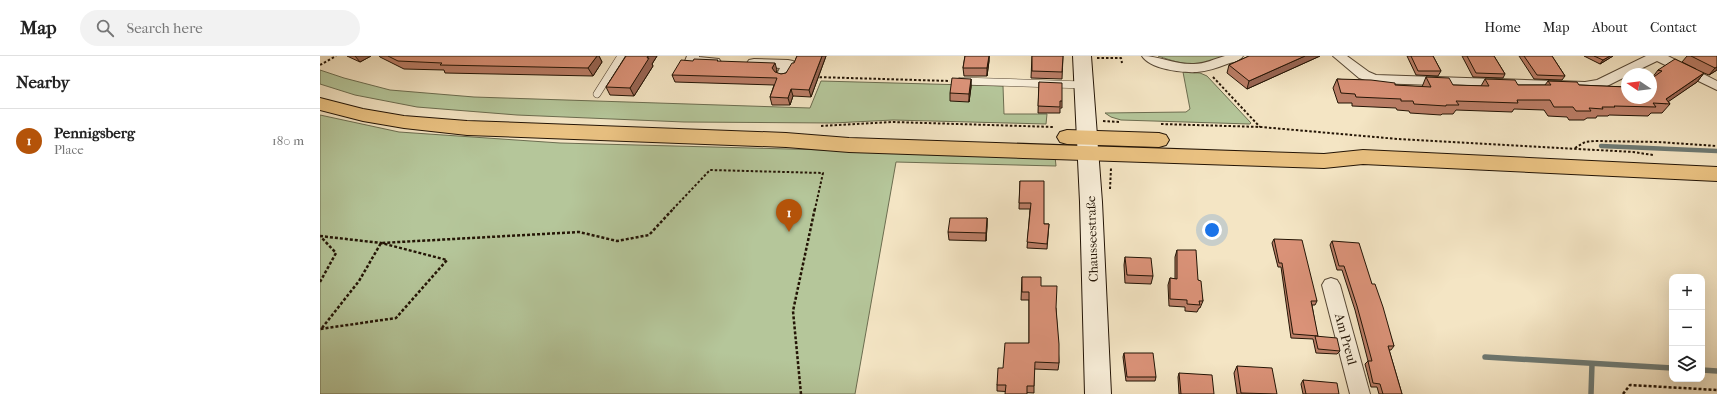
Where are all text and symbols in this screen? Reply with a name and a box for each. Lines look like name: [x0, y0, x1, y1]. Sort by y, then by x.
search box: [80, 10, 360, 46]
text: Map: [20, 17, 56, 39]
icon: search: [94, 17, 116, 39]
text: Search here: [126, 19, 203, 37]
text: Home: [1484, 19, 1521, 36]
text: Map: [1543, 19, 1570, 36]
text: About: [1592, 19, 1628, 36]
text: Contact: [1650, 19, 1697, 36]
north arrow: [1621, 68, 1657, 104]
text: Nearby: [16, 72, 70, 92]
text: Pennigsberg: [54, 124, 135, 142]
text: 1: [27, 133, 31, 148]
text: 180 m: [272, 133, 304, 148]
text: Place: [54, 142, 84, 157]
street label: Chausseestraße: [1083, 195, 1101, 282]
pin: 1: [776, 199, 802, 232]
your location: [1202, 220, 1222, 240]
map controls: [1669, 274, 1705, 382]
button: +: [1669, 274, 1705, 310]
button: −: [1669, 310, 1705, 346]
street label: Am Preul: [1332, 311, 1360, 367]
button: layers: [1669, 346, 1705, 382]

